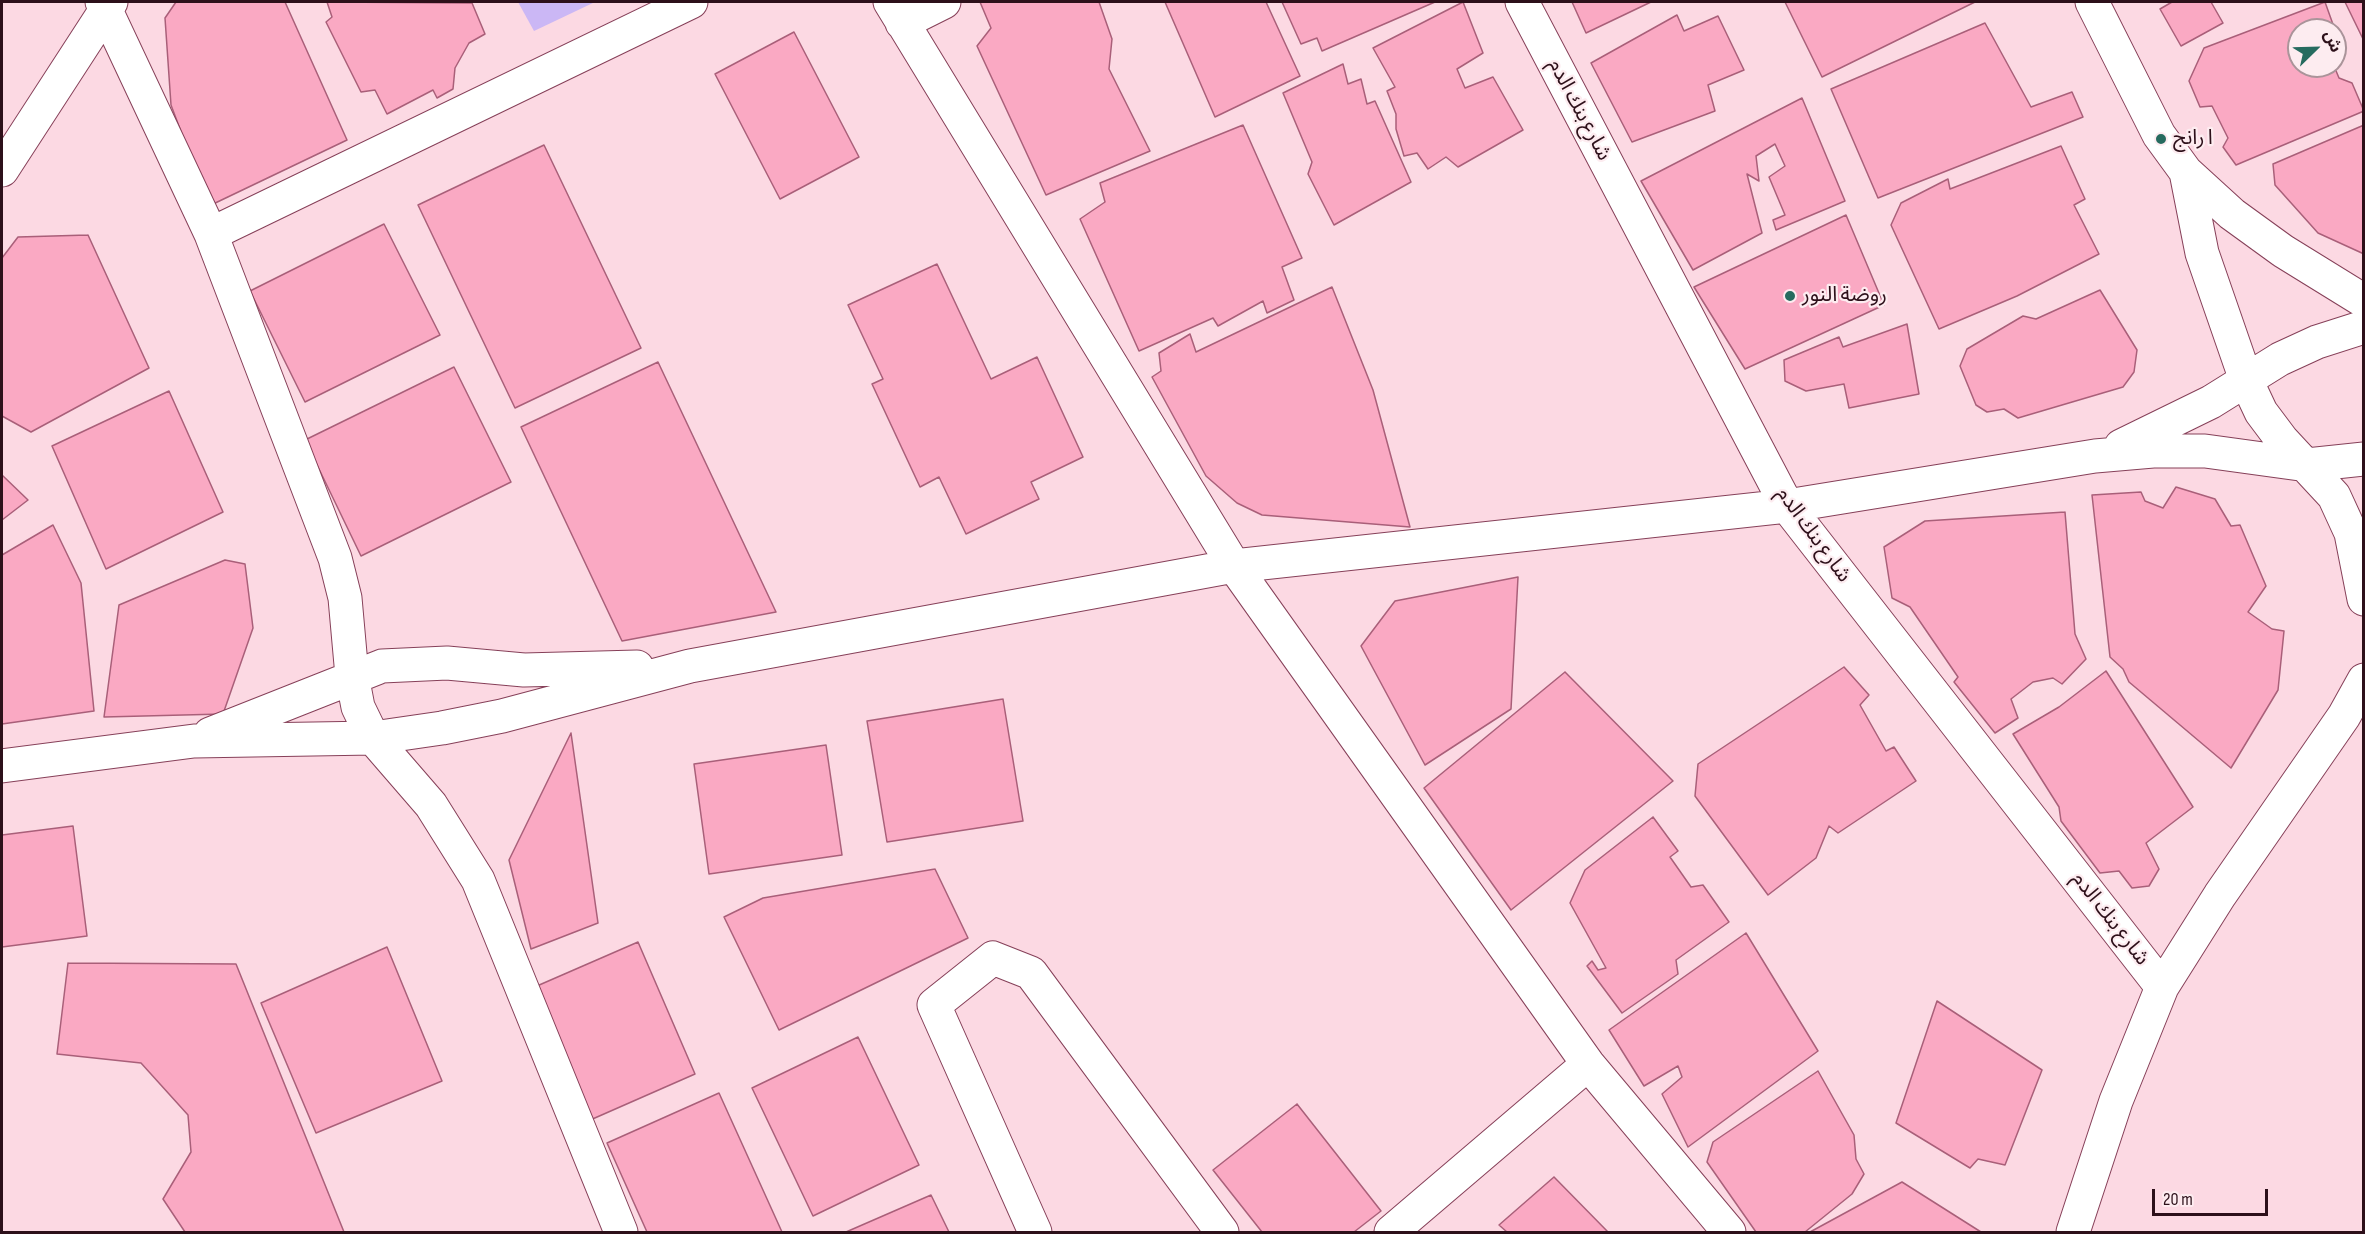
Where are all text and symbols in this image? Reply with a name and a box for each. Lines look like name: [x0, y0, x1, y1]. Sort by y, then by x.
north arrow: [2287, 18, 2347, 78]
text: ش: [2319, 28, 2345, 55]
street label: شارع بنك الدم: [1542, 55, 1616, 165]
place label: ا رانج: [2173, 126, 2213, 152]
marker: ا رانج: [2154, 132, 2168, 146]
place label: روضة النور: [1802, 283, 1887, 309]
marker: روضة النور: [1783, 289, 1797, 303]
street label: شارع بنك الدم: [1770, 482, 1856, 588]
street label: شارع بنك الدم: [2066, 867, 2154, 971]
scale bar: [2155, 1177, 2270, 1215]
text: 20 m: [2163, 1189, 2193, 1210]

